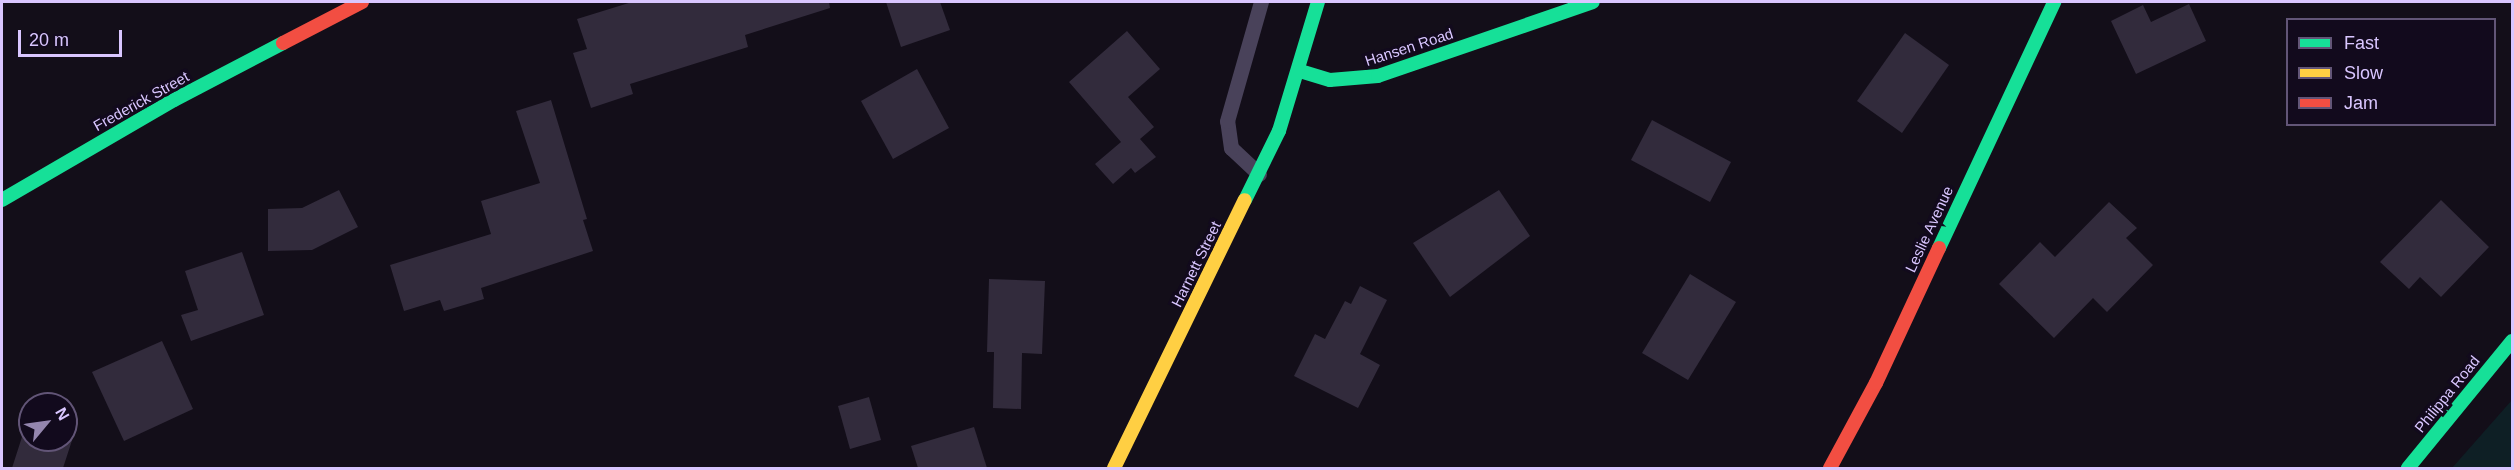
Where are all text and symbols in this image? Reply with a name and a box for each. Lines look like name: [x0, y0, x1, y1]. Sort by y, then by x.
scale bar: [21, 18, 124, 56]
legend: [2286, 18, 2496, 126]
street label: Hansen Road: [1363, 24, 1455, 70]
text: 20 m: [29, 30, 69, 50]
text: Fast: [2344, 33, 2379, 53]
text: Slow: [2344, 63, 2383, 83]
street label: Frederick Street: [90, 67, 192, 135]
text: Jam: [2344, 93, 2378, 113]
street label: Leslie Avenue: [1901, 183, 1957, 275]
street label: Harnett Street: [1167, 218, 1225, 310]
street label: Philippa Road: [2411, 352, 2483, 436]
north arrow: [18, 392, 78, 452]
text: N: [52, 405, 73, 423]

